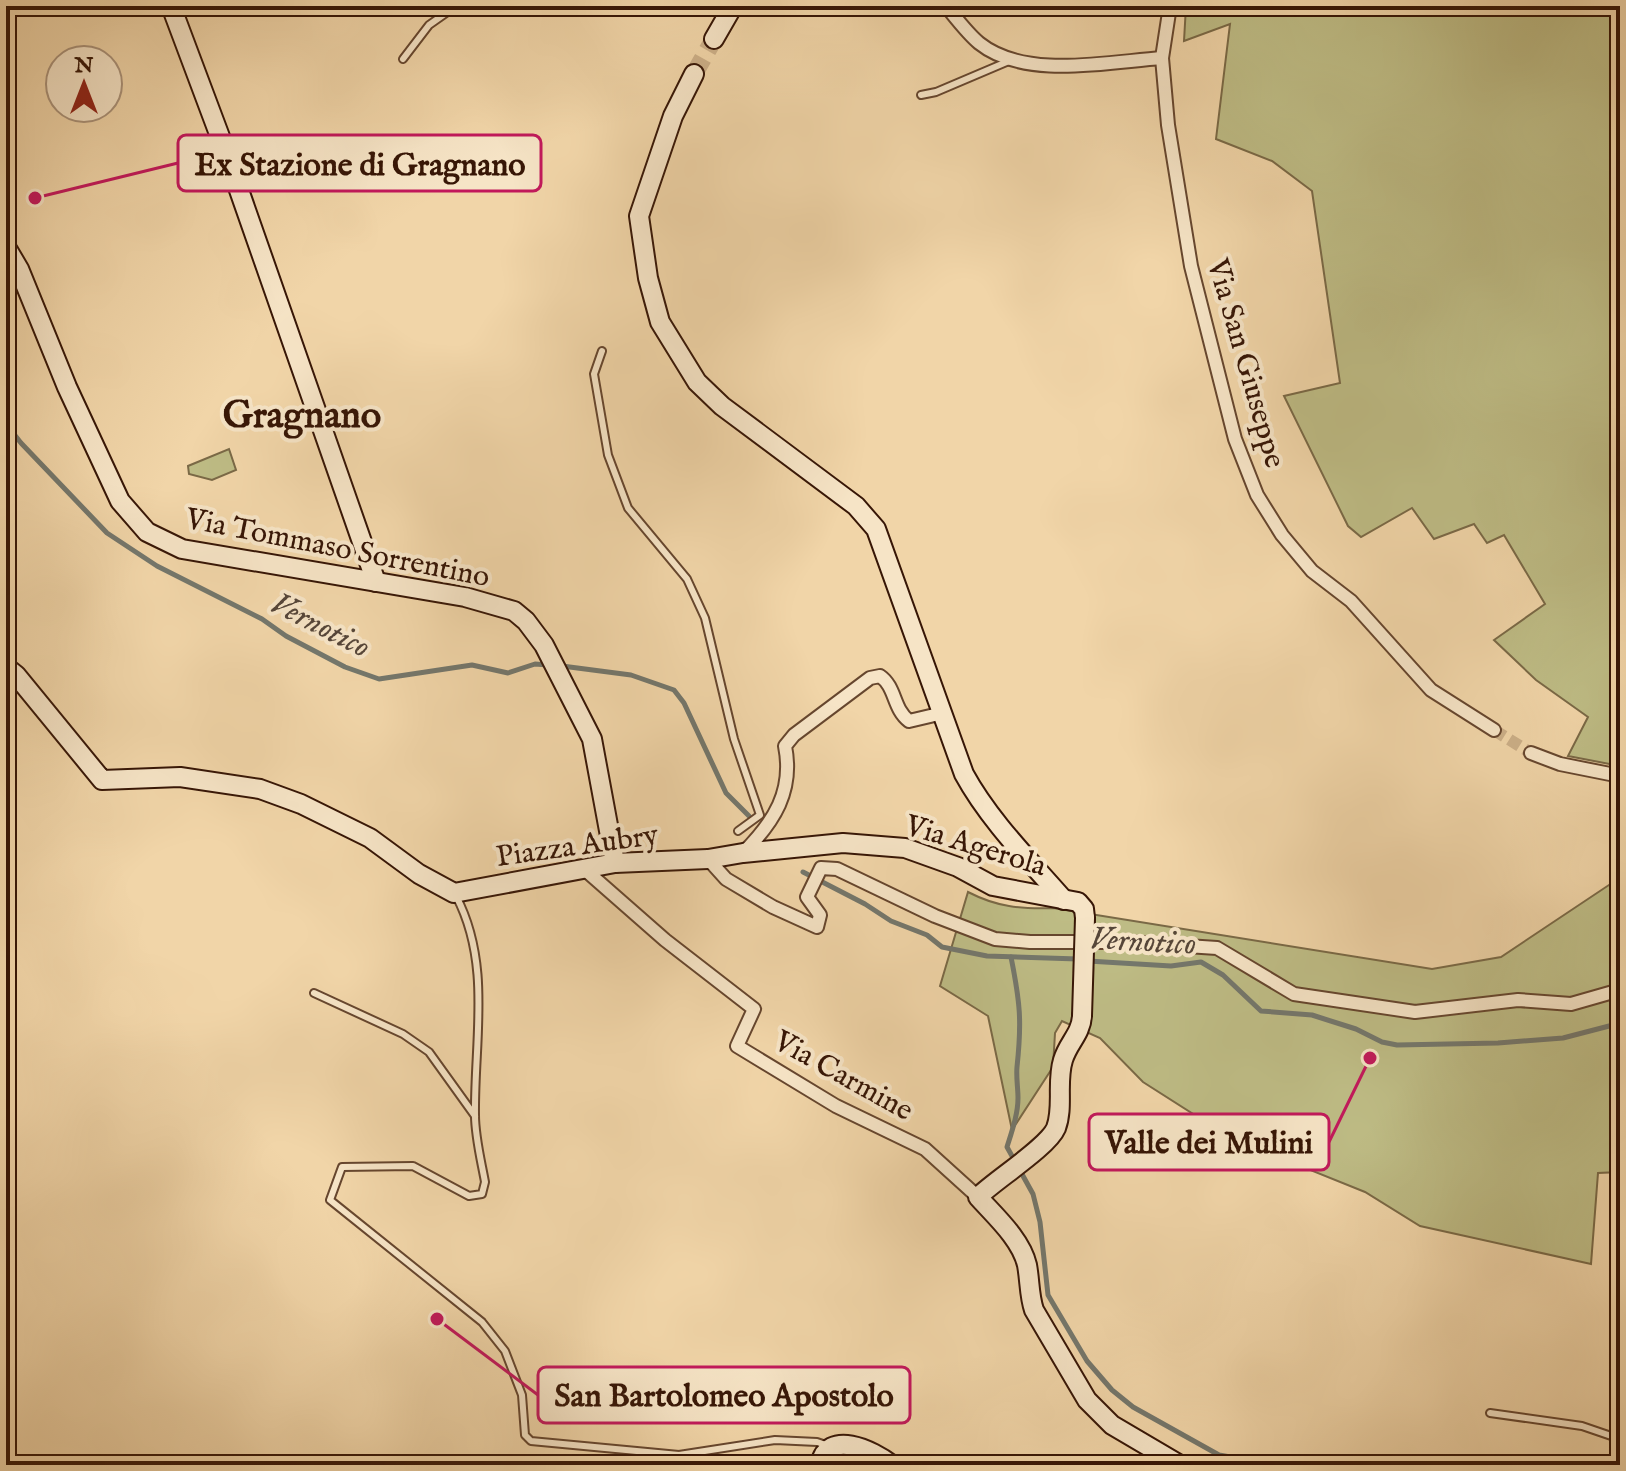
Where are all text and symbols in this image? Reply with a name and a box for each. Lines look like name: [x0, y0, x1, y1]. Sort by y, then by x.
north arrow: [44, 44, 124, 124]
text: N: [73, 52, 94, 80]
callout: Ex Stazione di Gragnano: [178, 135, 541, 191]
text: Ex Stazione di Gragnano: [194, 146, 526, 187]
street label: Via San Giuseppe: [1197, 254, 1293, 473]
district label: Gragnano: [223, 393, 381, 441]
street label: Via Tommaso Sorrentino: [181, 501, 493, 597]
water label: Vernotico: [263, 584, 377, 669]
street label: Via Agerola: [899, 807, 1051, 886]
street label: Piazza Aubry: [494, 817, 661, 877]
water label: Vernotico: [1089, 919, 1197, 966]
street label: Via Carmine: [766, 1022, 919, 1131]
callout: Valle dei Mulini: [1089, 1114, 1329, 1170]
text: Valle dei Mulini: [1104, 1124, 1314, 1165]
callout: San Bartolomeo Apostolo: [538, 1367, 910, 1423]
text: San Bartolomeo Apostolo: [554, 1377, 894, 1418]

